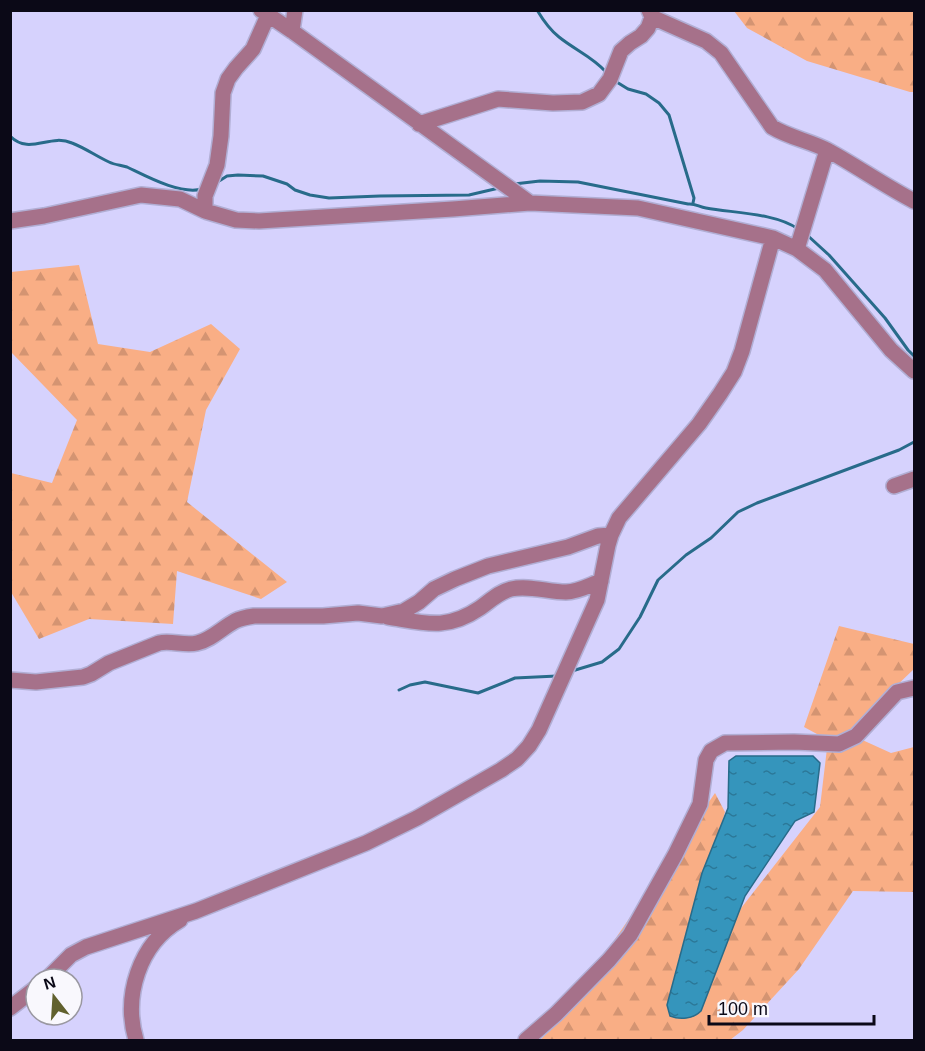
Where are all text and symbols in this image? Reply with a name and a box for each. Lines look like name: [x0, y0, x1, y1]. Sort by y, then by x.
north arrow: [24, 967, 84, 1027]
text: N: [42, 973, 58, 993]
scale bar: [709, 988, 874, 1026]
text: 100 m: [718, 999, 768, 1019]

